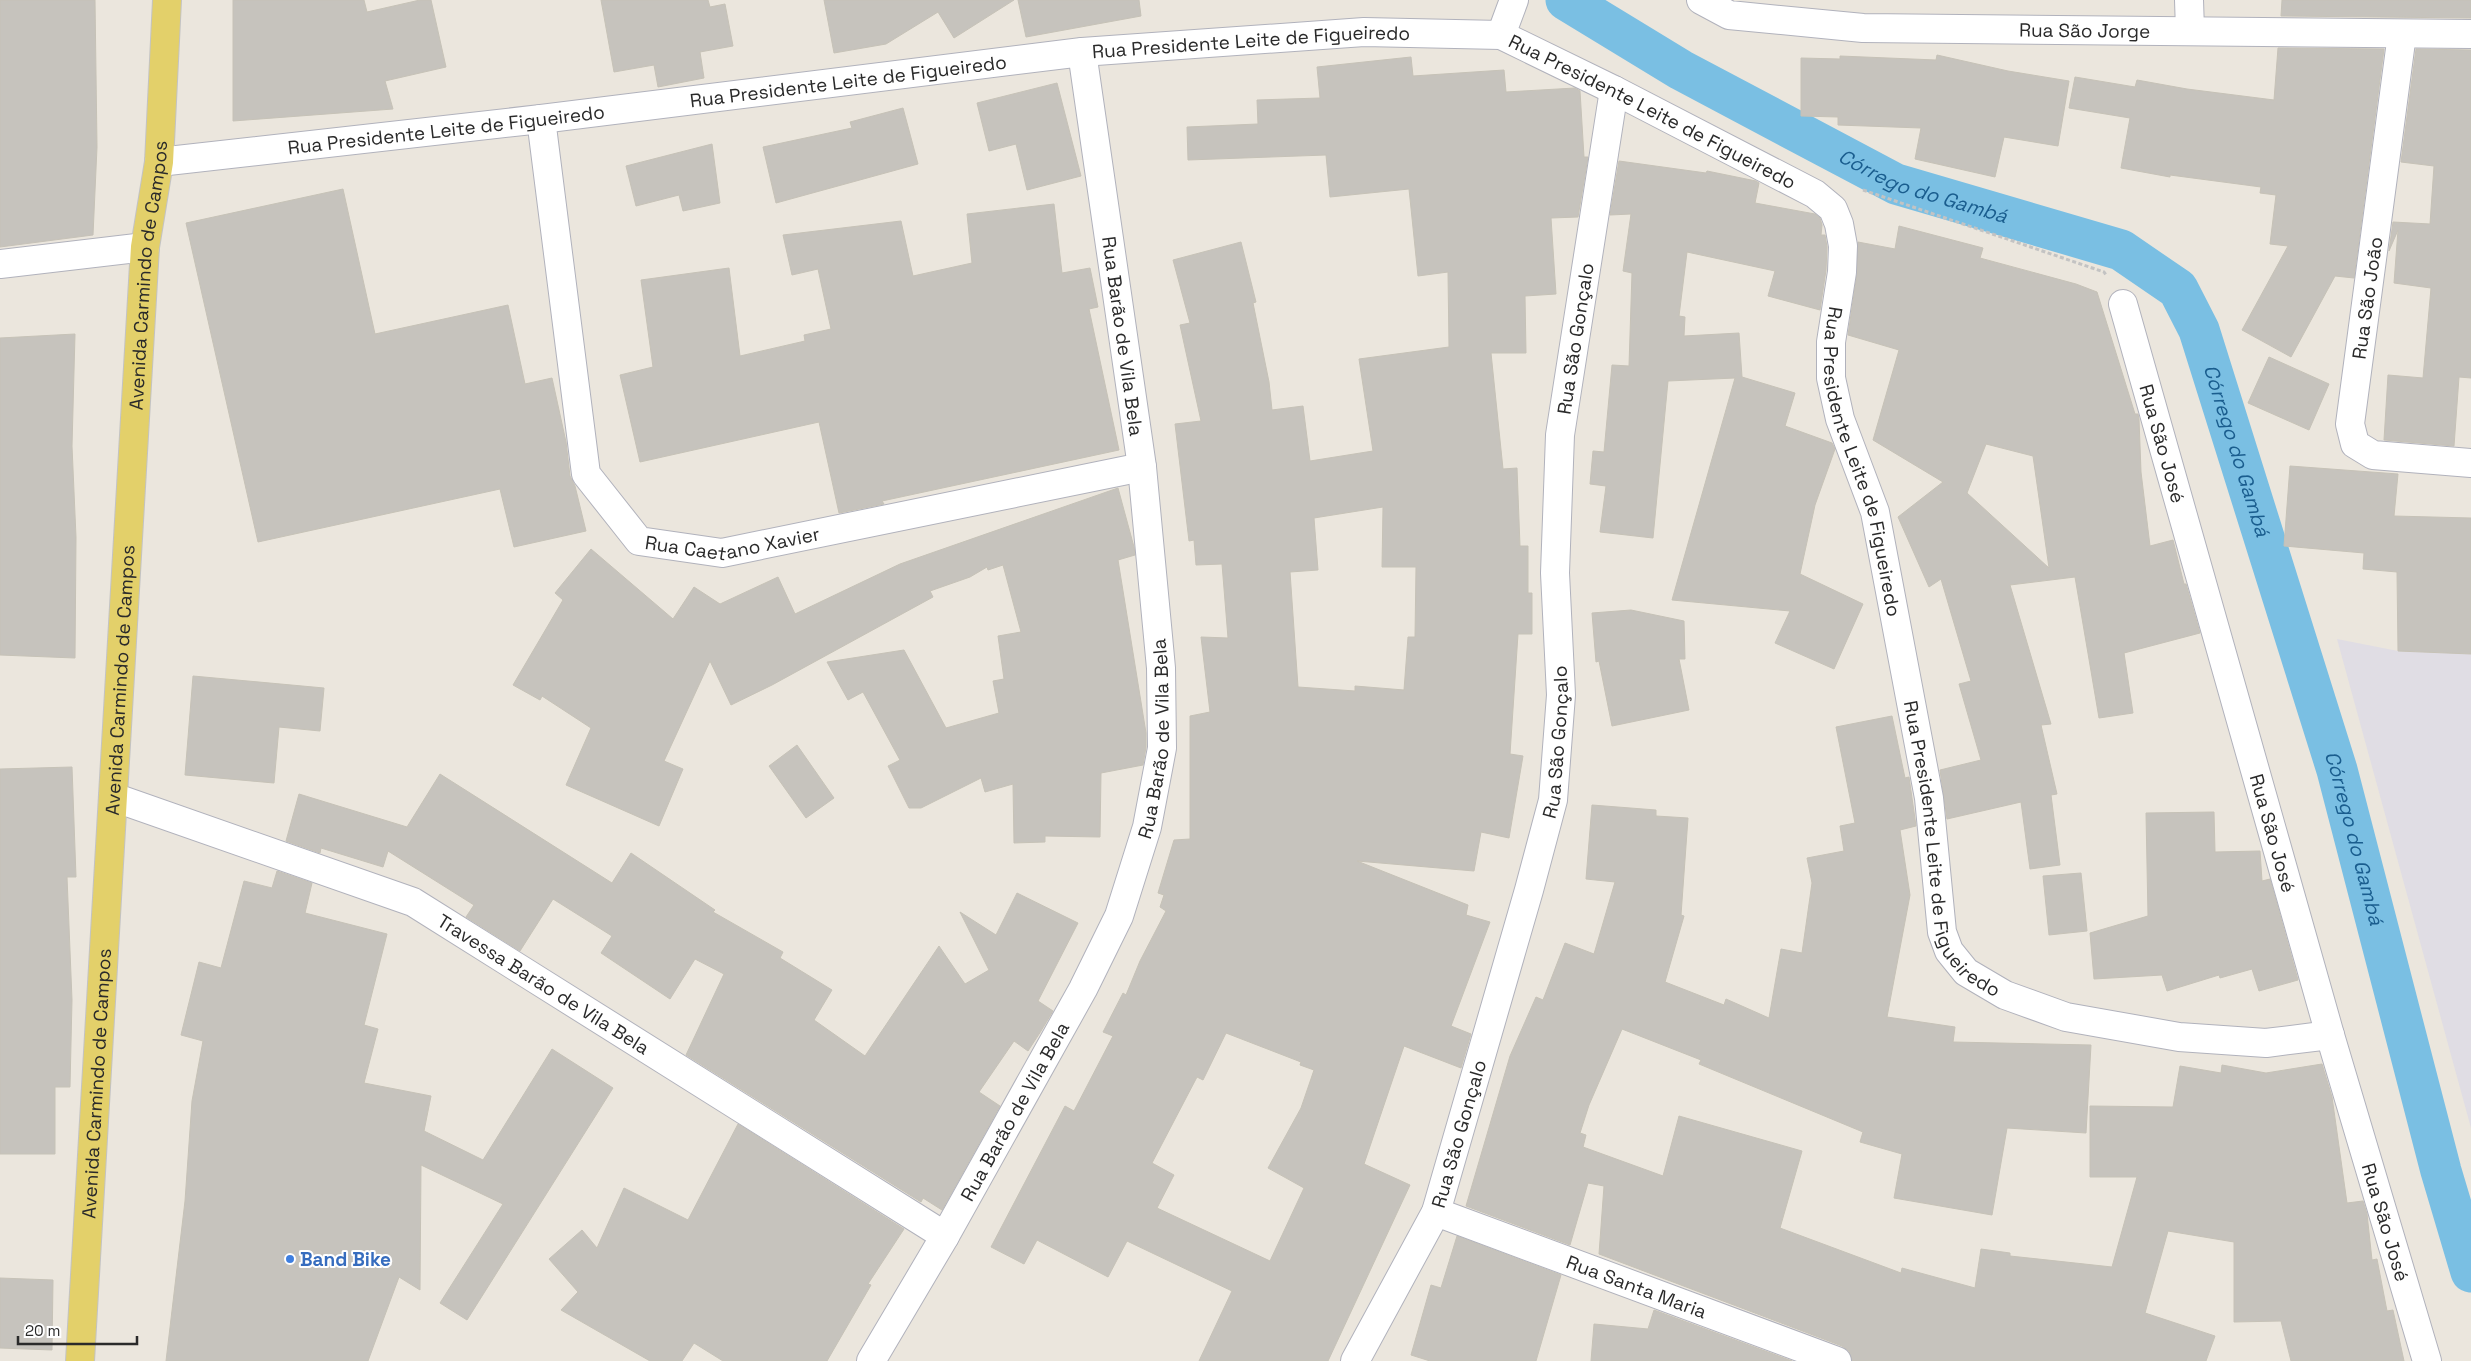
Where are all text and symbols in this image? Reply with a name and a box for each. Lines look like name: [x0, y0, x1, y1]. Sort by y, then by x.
street label: Rua São Jorge: [2019, 18, 2150, 44]
street label: Rua Presidente Leite de Figueiredo: [1091, 20, 1410, 64]
street label: Rua Presidente Leite de Figueiredo: [1505, 29, 1800, 195]
street label: Rua Presidente Leite de Figueiredo: [688, 49, 1008, 113]
street label: Rua Presidente Leite de Figueiredo: [286, 99, 606, 160]
street label: Avenida Carmindo de Campos: [124, 140, 173, 411]
water label: Córrego do Gambá: [1834, 143, 2011, 229]
street label: Rua Barão de Vila Bela: [1096, 235, 1149, 438]
street label: Rua São João: [2347, 235, 2388, 361]
street label: Rua São Gonçalo: [1551, 261, 1600, 416]
street label: Rua Presidente Leite de Figueiredo: [1818, 305, 1906, 619]
water label: Córrego do Gambá: [2198, 361, 2276, 540]
street label: Rua São José: [2133, 381, 2191, 506]
street label: Rua Caetano Xavier: [643, 521, 822, 566]
street label: Avenida Carmindo de Campos: [100, 544, 141, 816]
street label: Rua Barão de Vila Bela: [1132, 637, 1175, 842]
street label: Rua São Gonçalo: [1537, 665, 1574, 821]
street label: Rua Presidente Leite de Figueiredo: [1898, 699, 2005, 1003]
water label: Córrego do Gambá: [2319, 748, 2390, 928]
street label: Rua São José: [2244, 771, 2301, 896]
street label: Travessa Barão de Vila Bela: [432, 908, 654, 1060]
street label: Avenida Carmindo de Campos: [76, 948, 117, 1219]
street label: Rua Barão de Vila Bela: [955, 1017, 1075, 1206]
street label: Rua São Gonçalo: [1426, 1057, 1492, 1211]
street label: Rua São José: [2356, 1160, 2415, 1284]
place label: Band Bike: [300, 1247, 391, 1272]
street label: Rua Santa Maria: [1563, 1249, 1710, 1325]
marker: Band Bike: [284, 1253, 296, 1265]
scale bar: [18, 1314, 136, 1346]
text: 20 m: [25, 1321, 60, 1340]

